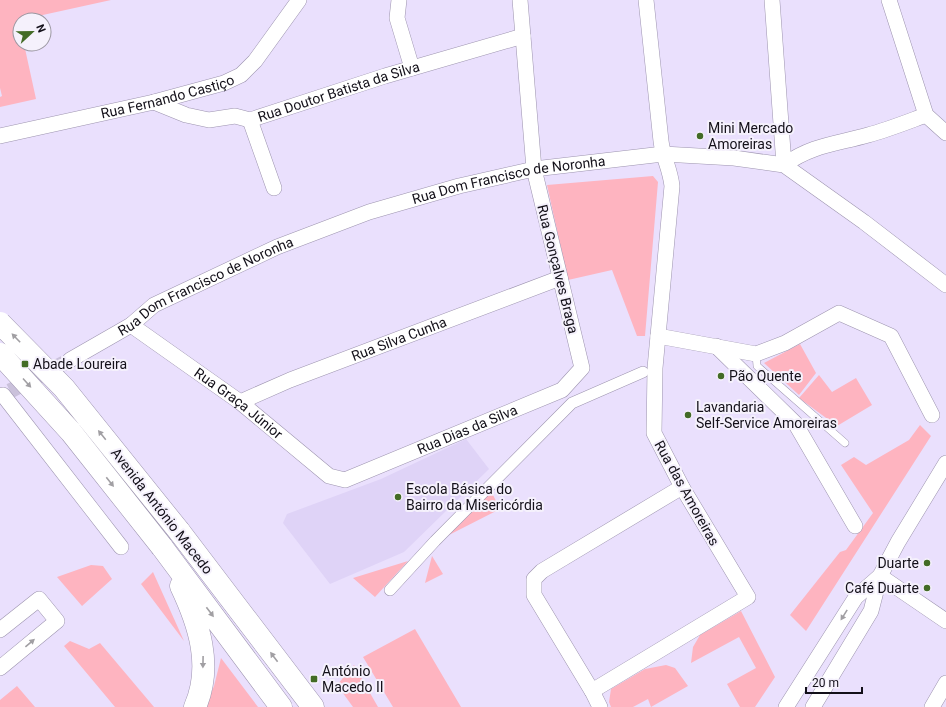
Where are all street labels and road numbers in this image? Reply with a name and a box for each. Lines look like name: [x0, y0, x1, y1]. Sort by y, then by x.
street label: Rua Doutor Batista da Silva: [256, 58, 421, 125]
street label: Rua Fernando Castiço: [99, 71, 237, 122]
street label: Rua Dom Francisco de Noronha: [410, 153, 606, 207]
street label: Rua Gonçalves Braga: [534, 203, 582, 335]
street label: Rua Dom Francisco de Noronha: [115, 234, 295, 339]
street label: Rua Silva Cunha: [349, 314, 449, 364]
street label: Rua Graça Júnior: [191, 364, 286, 442]
street label: Rua Dias da Silva: [415, 401, 520, 457]
street label: Rua das Amoreiras: [651, 438, 723, 548]
street label: Avenida António Macedo: [108, 445, 216, 577]

